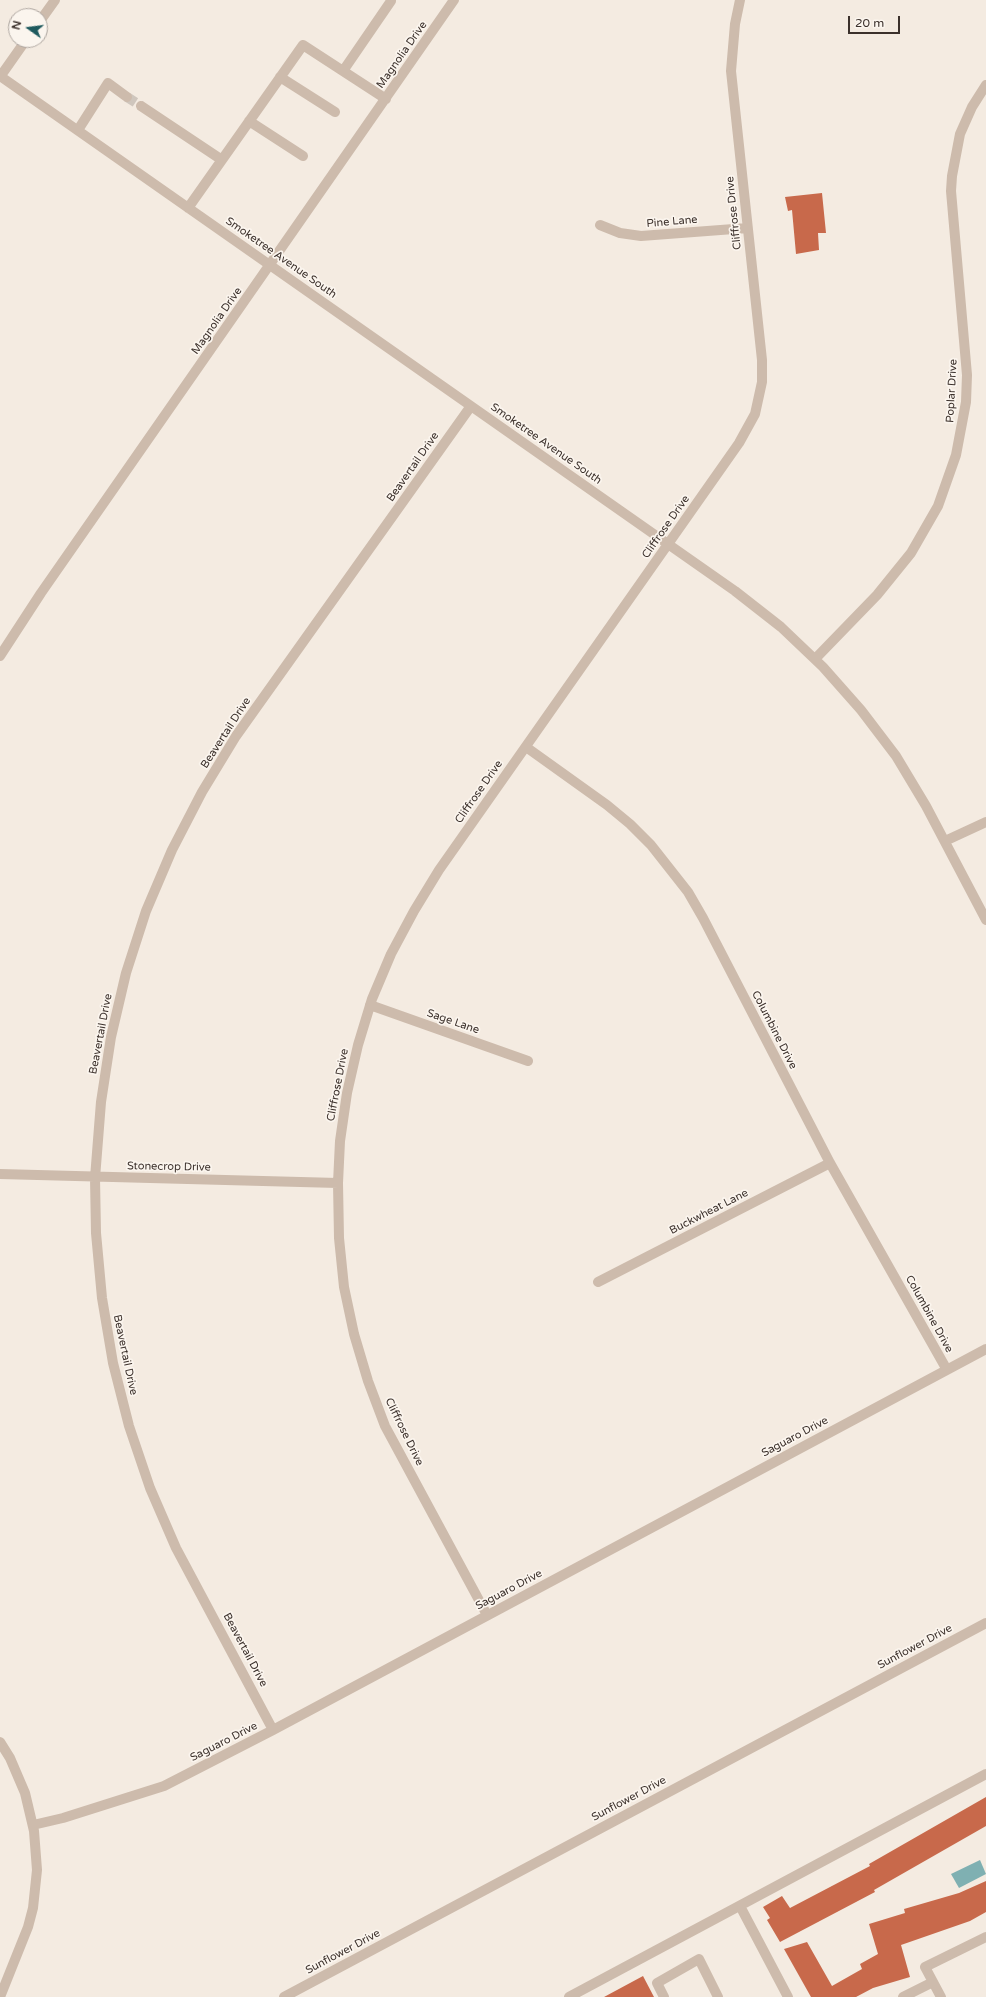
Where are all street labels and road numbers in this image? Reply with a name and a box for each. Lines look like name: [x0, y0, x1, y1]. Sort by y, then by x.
street label: Magnolia Drive: [374, 19, 430, 91]
street label: Cliffrose Drive: [724, 176, 744, 250]
street label: Pine Lane: [646, 213, 698, 231]
street label: Smoketree Avenue South: [223, 215, 339, 301]
street label: Magnolia Drive: [189, 285, 245, 357]
street label: Poplar Drive: [944, 359, 960, 423]
street label: Smoketree Avenue South: [488, 401, 604, 487]
street label: Beavertail Drive: [384, 430, 442, 504]
street label: Cliffrose Drive: [639, 493, 693, 561]
street label: Beavertail Drive: [198, 695, 254, 771]
street label: Cliffrose Drive: [452, 758, 506, 826]
street label: Columbine Drive: [749, 989, 799, 1071]
street label: Beavertail Drive: [87, 993, 115, 1075]
street label: Sage Lane: [425, 1007, 481, 1037]
street label: Cliffrose Drive: [324, 1048, 352, 1122]
street label: Stonecrop Drive: [127, 1160, 211, 1174]
street label: Buckwheat Lane: [668, 1187, 750, 1237]
street label: Columbine Drive: [902, 1273, 956, 1355]
street label: Beavertail Drive: [110, 1314, 140, 1396]
street label: Cliffrose Drive: [382, 1396, 426, 1468]
street label: Saguaro Drive: [759, 1414, 831, 1460]
street label: Saguaro Drive: [473, 1567, 545, 1613]
street label: Beavertail Drive: [220, 1611, 270, 1689]
street label: Sunflower Drive: [875, 1622, 955, 1672]
street label: Saguaro Drive: [188, 1719, 260, 1765]
street label: Sunflower Drive: [589, 1774, 669, 1824]
street label: Sunflower Drive: [303, 1927, 383, 1977]

